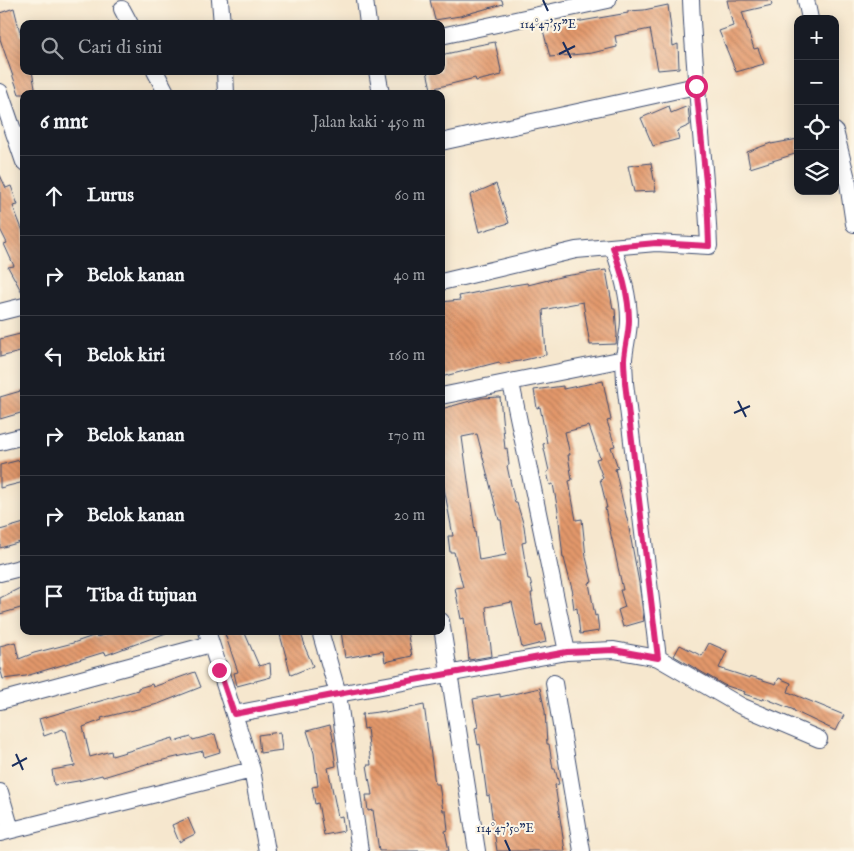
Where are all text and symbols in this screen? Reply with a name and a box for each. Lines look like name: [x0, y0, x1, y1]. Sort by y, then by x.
map controls: [794, 15, 839, 195]
button: +: [794, 15, 839, 60]
text: 114°47'55"E: [520, 17, 576, 32]
search box: [20, 20, 445, 75]
icon: search: [38, 34, 66, 62]
text: Cari di sini: [78, 36, 162, 60]
button: −: [794, 60, 839, 105]
route start: [685, 75, 708, 98]
button: locate: [794, 105, 839, 150]
text: 6 mnt: [40, 109, 88, 136]
text: Jalan kaki · 450 m: [313, 113, 425, 133]
button: layers: [794, 150, 839, 195]
icon: ahead: [40, 182, 68, 210]
text: Lurus: [87, 184, 134, 208]
text: 60 m: [395, 186, 425, 206]
icon: right: [40, 262, 68, 290]
text: Belok kanan: [87, 264, 185, 288]
text: 40 m: [393, 266, 425, 286]
icon: left: [40, 342, 68, 370]
text: Belok kiri: [87, 344, 165, 368]
text: 160 m: [389, 346, 425, 366]
icon: right: [40, 422, 68, 450]
text: Belok kanan: [87, 424, 185, 448]
text: 170 m: [388, 426, 425, 446]
icon: right: [40, 502, 68, 530]
text: Belok kanan: [87, 504, 185, 528]
text: 20 m: [394, 506, 425, 526]
icon: arrive: [40, 582, 68, 610]
text: Tiba di tujuan: [87, 584, 197, 608]
route end: [208, 659, 231, 682]
text: 114°47'50"E: [476, 821, 534, 836]

